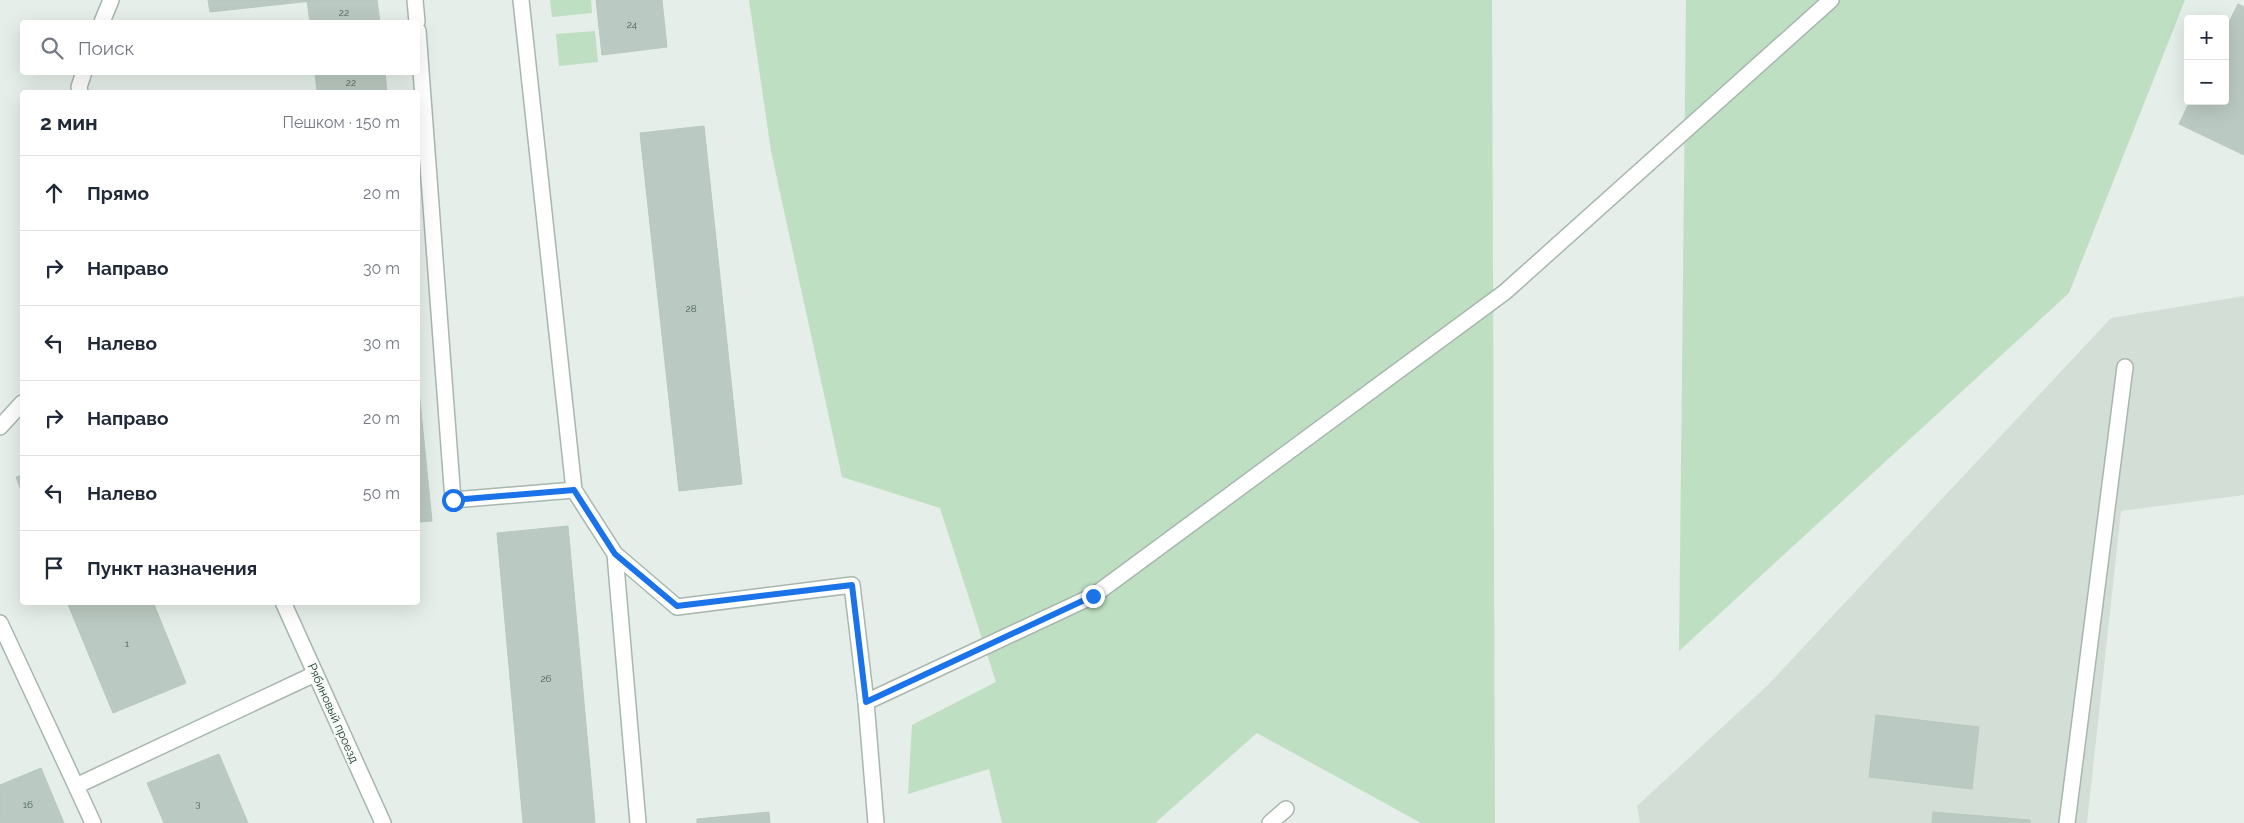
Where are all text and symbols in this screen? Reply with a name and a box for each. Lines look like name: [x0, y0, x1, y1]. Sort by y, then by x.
house number: 22: [339, 7, 349, 18]
map controls: [2184, 15, 2229, 105]
button: +: [2184, 15, 2229, 60]
house number: 24: [627, 19, 638, 30]
search box: [20, 20, 420, 75]
icon: search: [38, 34, 66, 62]
text: Поиск: [78, 37, 134, 59]
button: −: [2184, 60, 2229, 105]
house number: 22: [346, 77, 356, 88]
text: 2 мин: [40, 110, 98, 135]
text: Пешком · 150 m: [282, 113, 400, 132]
icon: ahead: [40, 179, 68, 207]
text: Прямо: [87, 182, 149, 204]
text: 20 m: [363, 184, 400, 203]
icon: right: [40, 254, 68, 282]
text: Направо: [87, 257, 168, 279]
text: 30 m: [363, 259, 400, 278]
house number: 28: [685, 303, 697, 314]
icon: left: [40, 329, 68, 357]
text: Налево: [87, 332, 157, 354]
text: 30 m: [363, 334, 400, 353]
icon: right: [40, 404, 68, 432]
text: Направо: [87, 407, 168, 429]
text: 20 m: [363, 409, 400, 428]
icon: left: [40, 479, 68, 507]
text: Налево: [87, 482, 157, 504]
text: 50 m: [363, 484, 400, 503]
route start: [442, 489, 465, 512]
icon: arrive: [40, 554, 68, 582]
text: Пункт назначения: [87, 557, 257, 579]
route end: [1082, 585, 1105, 608]
house number: 1: [125, 638, 130, 649]
street label: Рябиновый проезд: [305, 661, 361, 765]
house number: 26: [540, 673, 552, 684]
house number: 3: [195, 798, 201, 809]
house number: 16: [23, 799, 33, 810]

